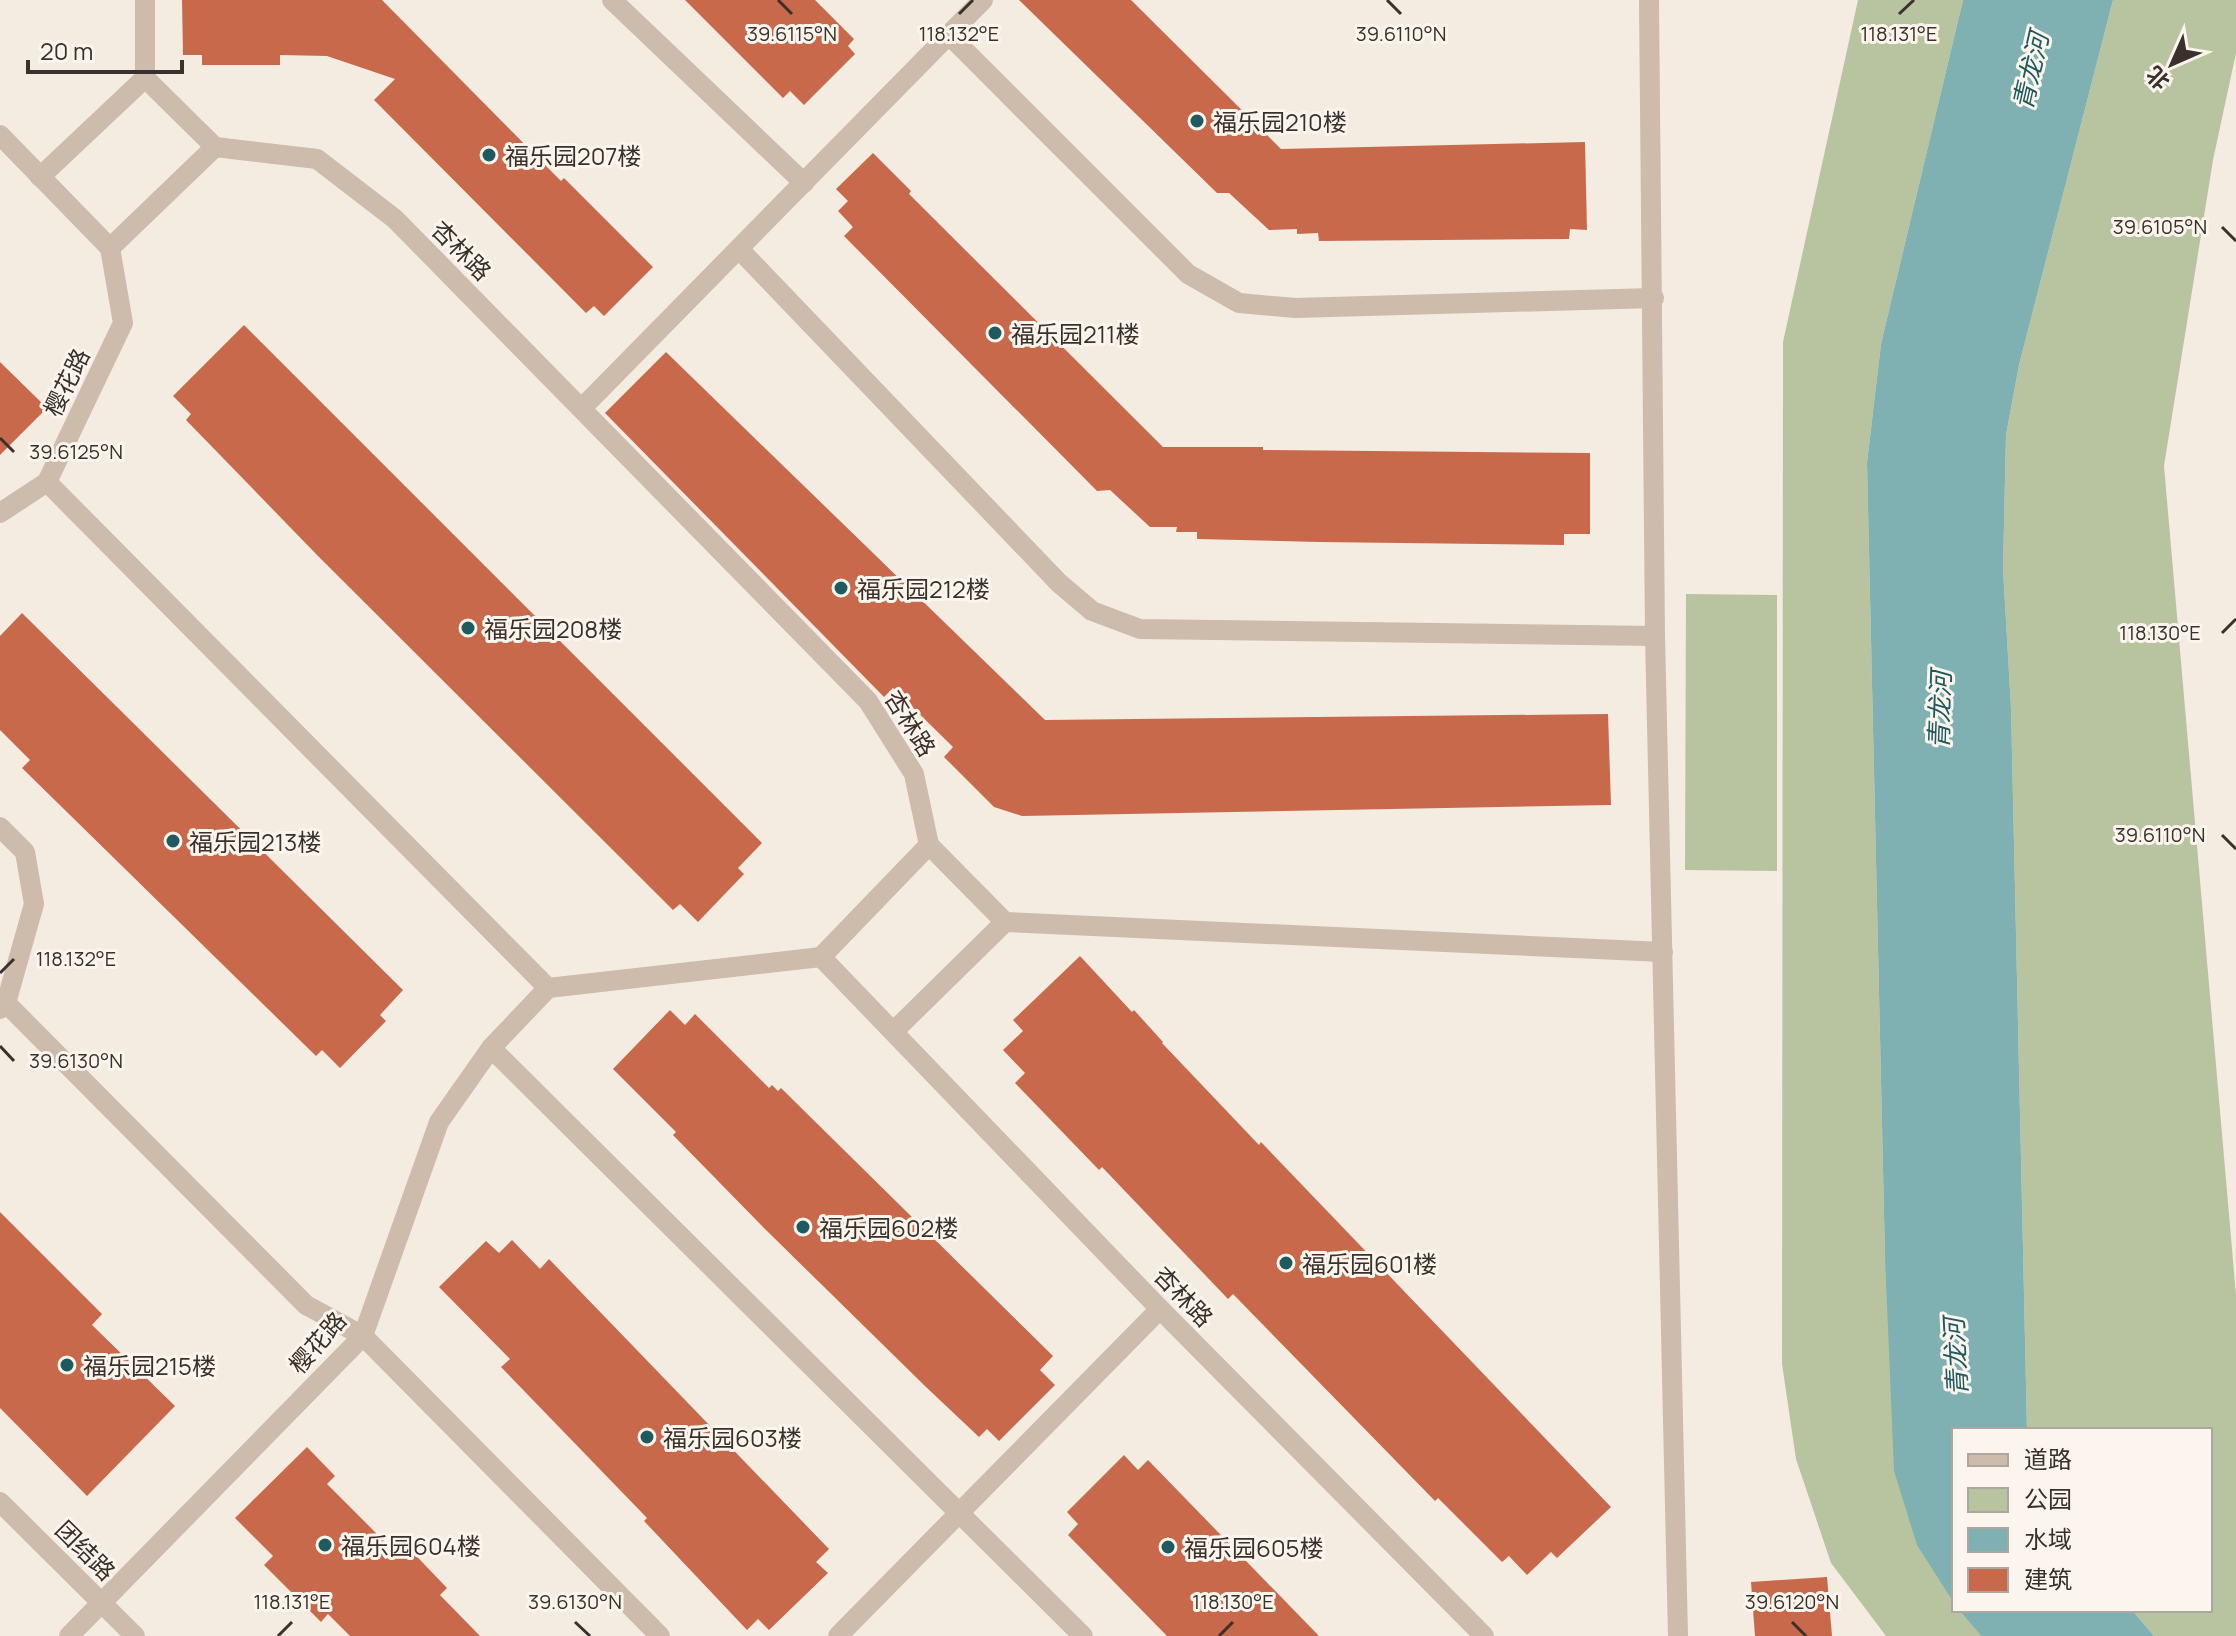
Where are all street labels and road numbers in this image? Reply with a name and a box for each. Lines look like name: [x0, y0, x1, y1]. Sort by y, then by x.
street label: 杏林路: [425, 213, 499, 287]
street label: 樱花路: [35, 342, 97, 422]
street label: 杏林路: [878, 684, 944, 762]
street label: 杏林路: [1147, 1259, 1221, 1333]
street label: 樱花路: [281, 1304, 353, 1380]
street label: 团结路: [49, 1513, 123, 1587]

